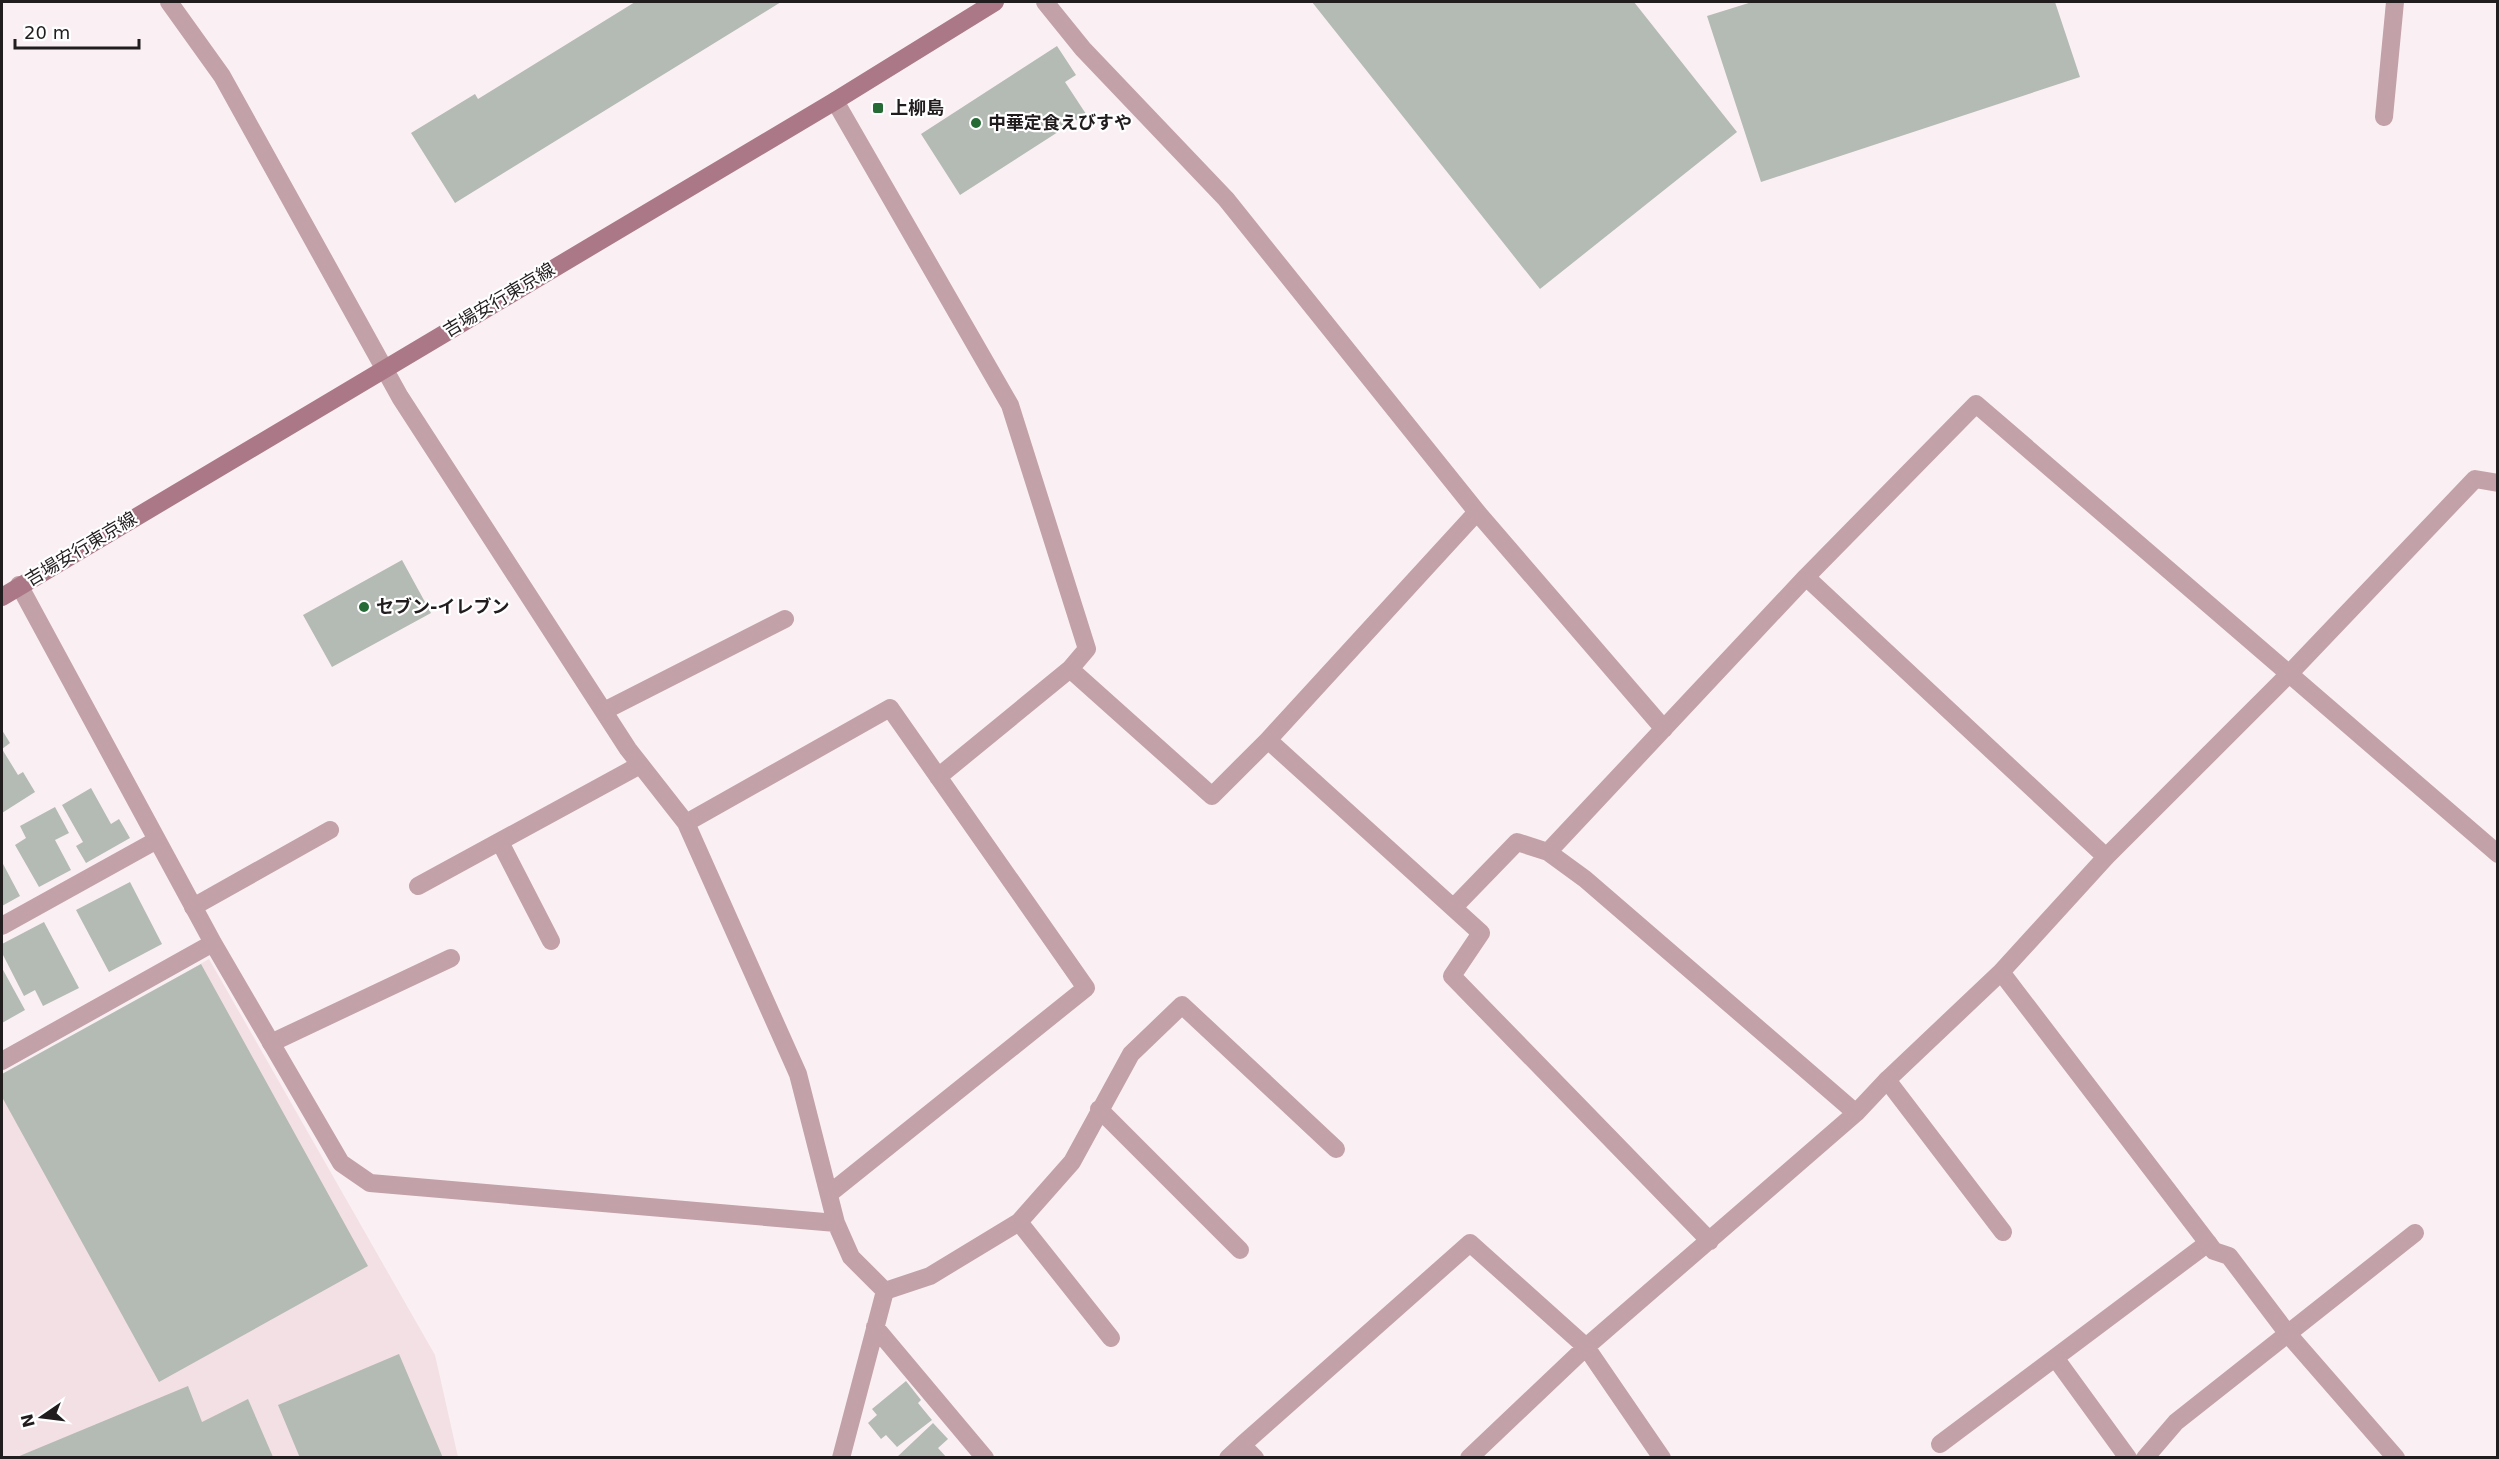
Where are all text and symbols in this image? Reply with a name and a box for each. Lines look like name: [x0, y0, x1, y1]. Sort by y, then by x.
scale bar: [15, 12, 140, 50]
text: 20 m: [24, 22, 70, 43]
place label: 上柳島: [890, 97, 944, 118]
marker: 上柳島: [871, 101, 885, 115]
place label: 中華定食えびすや: [988, 112, 1132, 133]
marker: 中華定食えびすや: [969, 116, 983, 130]
street label: 吉場安行東京線: [439, 258, 558, 341]
street label: 吉場安行東京線: [21, 507, 140, 590]
place label: セブン-イレブン: [376, 596, 509, 617]
marker: セブン-イレブン: [357, 600, 371, 614]
north arrow: [12, 1387, 72, 1447]
text: N: [17, 1412, 39, 1429]

